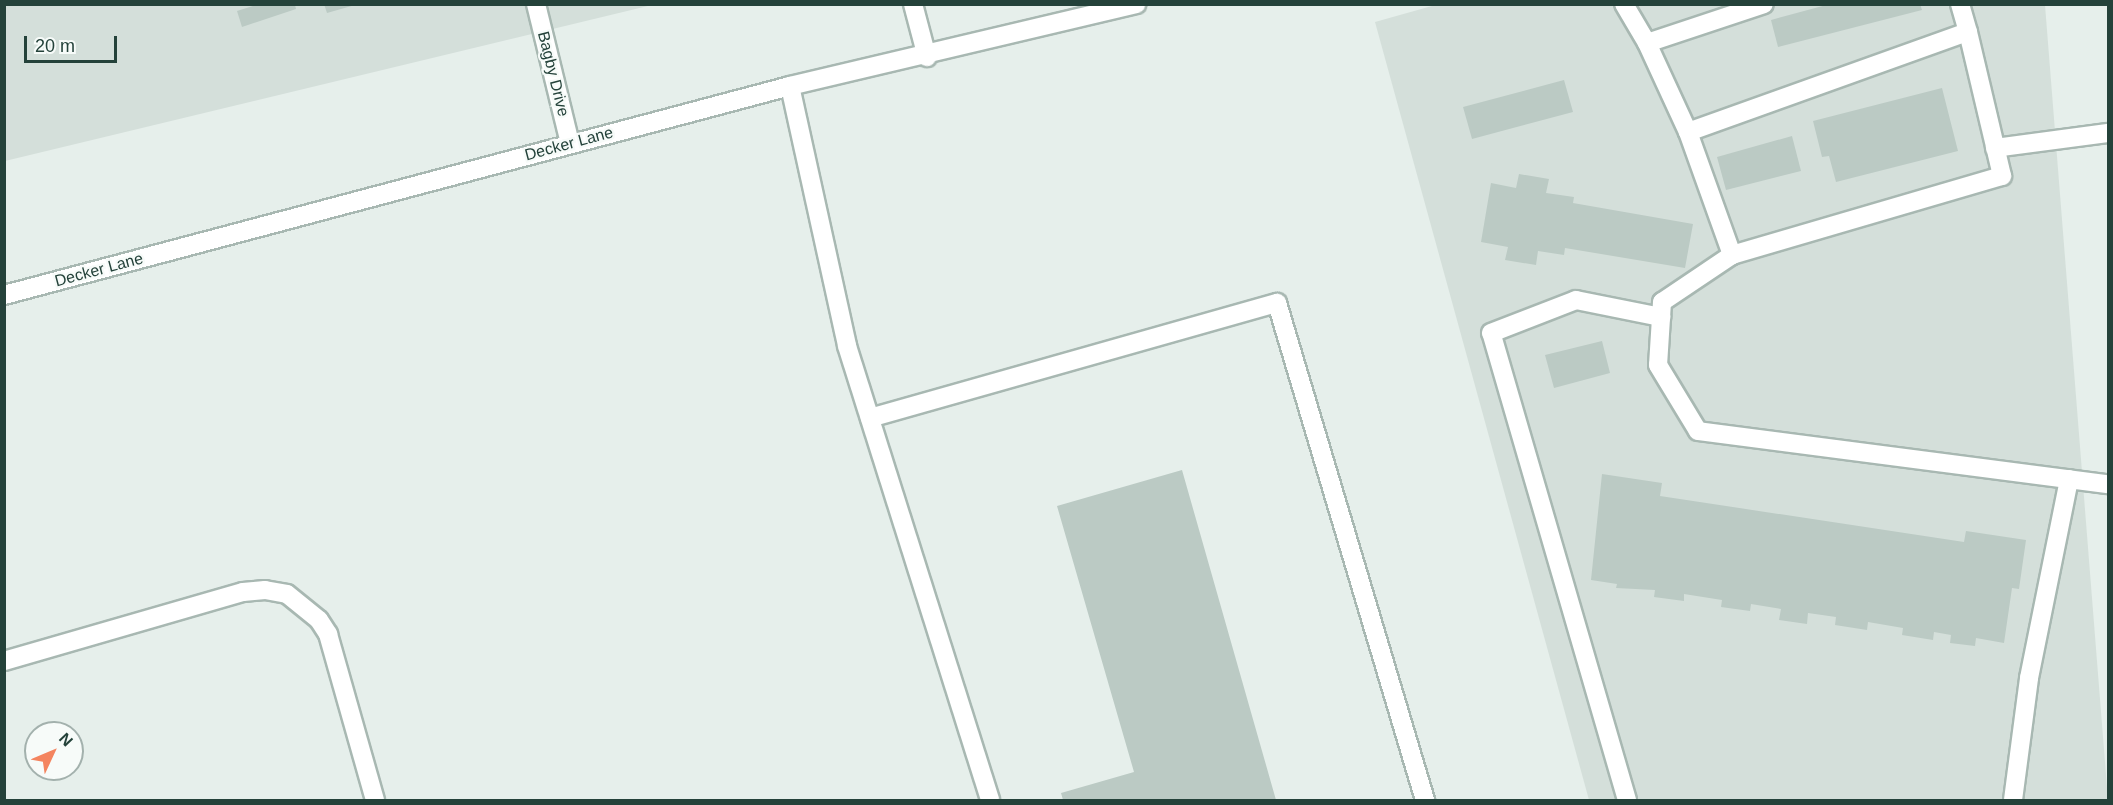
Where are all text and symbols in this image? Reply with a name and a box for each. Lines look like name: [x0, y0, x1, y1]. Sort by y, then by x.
scale bar: [27, 24, 120, 62]
street label: Bagby Drive: [533, 29, 573, 119]
text: 20 m: [35, 36, 75, 56]
street label: Decker Lane: [523, 123, 615, 165]
street label: Decker Lane: [53, 249, 145, 291]
north arrow: [24, 721, 84, 781]
text: N: [56, 729, 76, 750]

